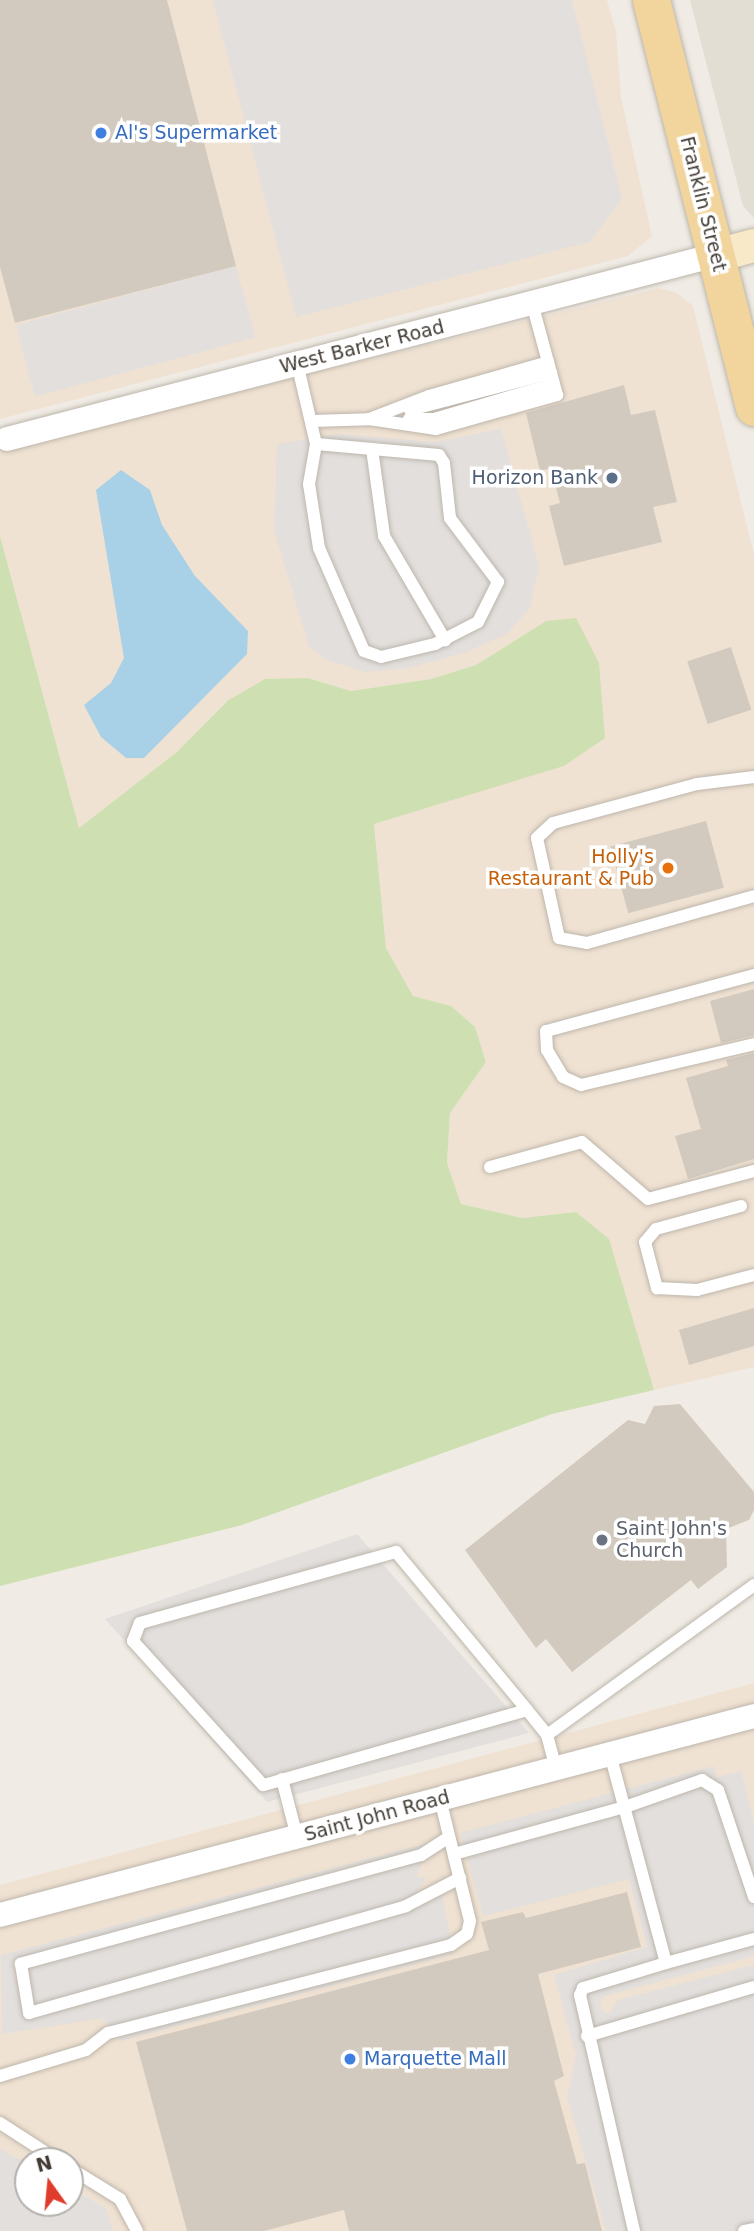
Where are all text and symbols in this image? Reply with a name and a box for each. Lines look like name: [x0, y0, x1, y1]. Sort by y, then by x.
place label: Al's Supermarket: [115, 122, 277, 144]
marker: Al's Supermarket: [93, 125, 109, 141]
street label: Franklin Street: [675, 134, 731, 274]
street label: West Barker Road: [277, 316, 447, 378]
place label: Horizon Bank: [472, 467, 598, 489]
marker: Horizon Bank: [604, 470, 620, 486]
place label: Holly's Restaurant & Pub: [488, 846, 654, 890]
marker: Holly's Restaurant & Pub: [660, 860, 676, 876]
place label: Saint John's Church: [616, 1518, 727, 1562]
marker: Saint John's Church: [594, 1532, 610, 1548]
street label: Saint John Road: [302, 1786, 452, 1846]
place label: Marquette Mall: [364, 2048, 507, 2070]
marker: Marquette Mall: [342, 2051, 358, 2067]
north arrow: [14, 2147, 84, 2217]
text: N: [34, 2151, 55, 2176]

